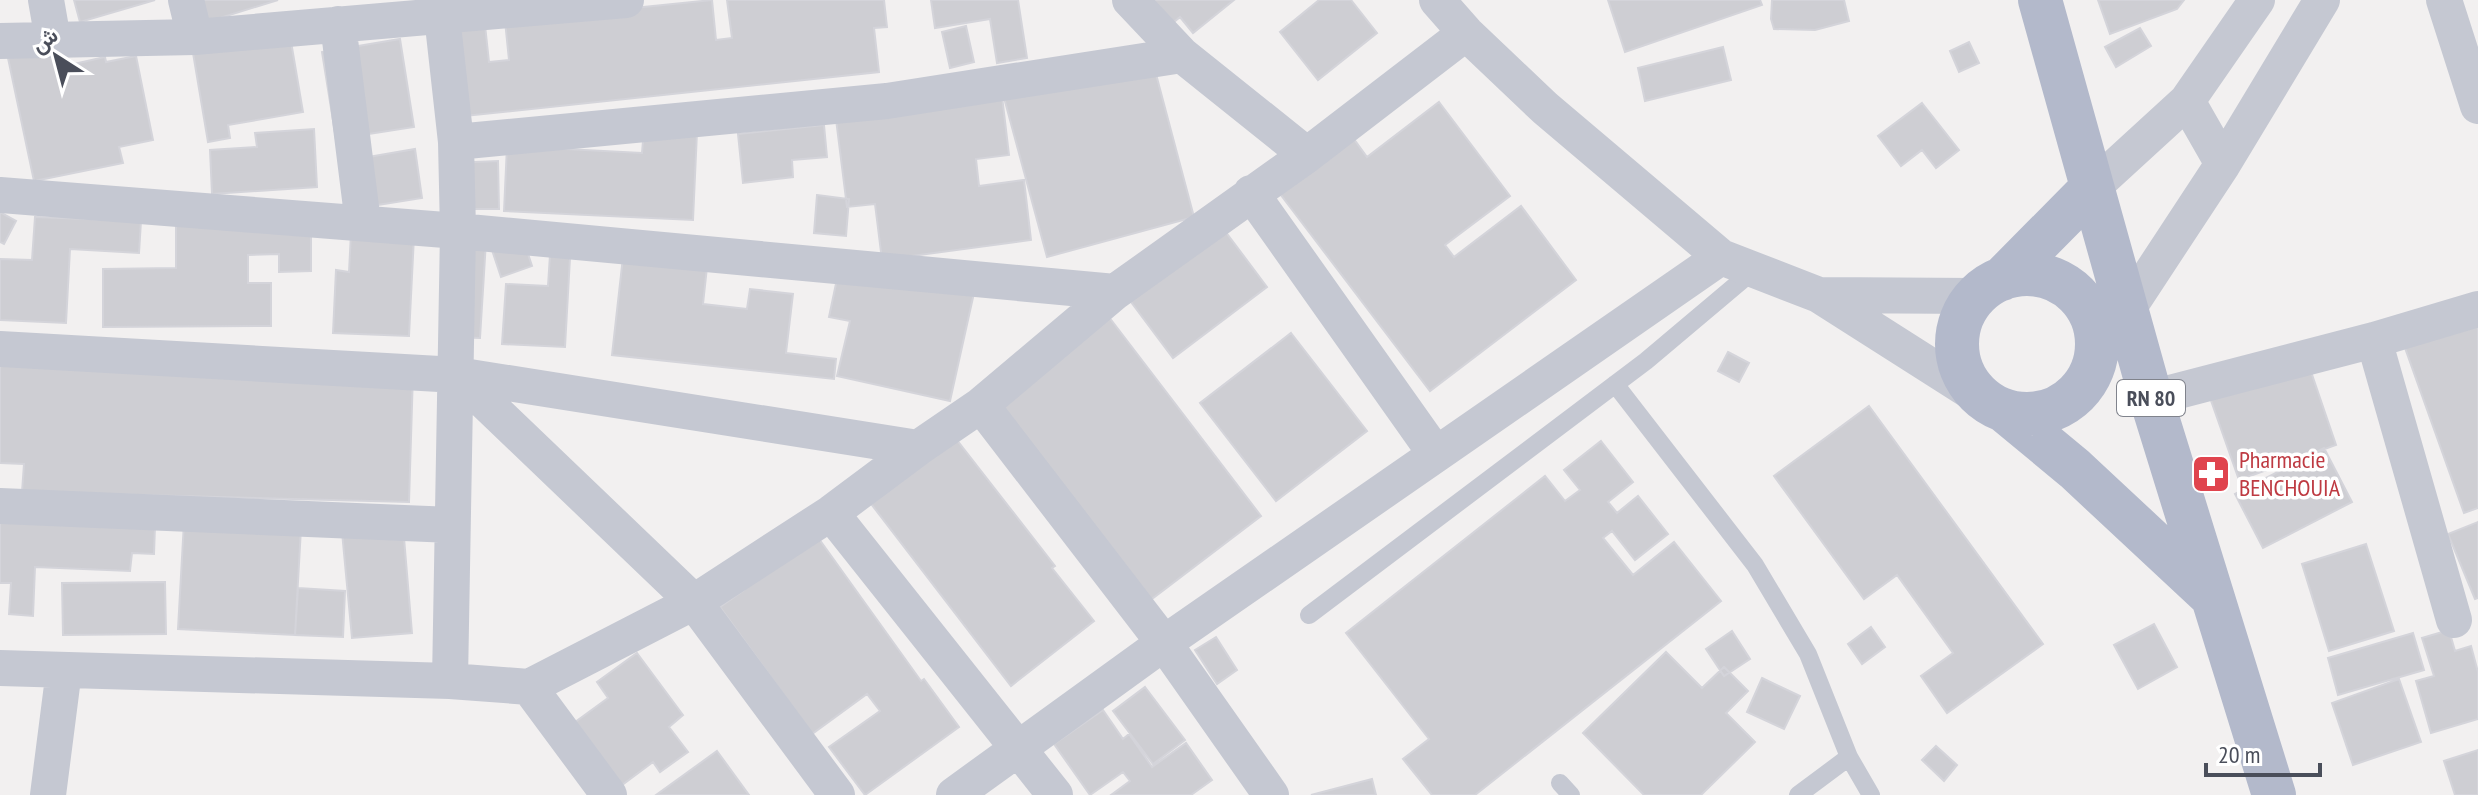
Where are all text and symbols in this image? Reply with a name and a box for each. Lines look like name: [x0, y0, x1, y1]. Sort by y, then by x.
north arrow: [16, 16, 96, 96]
text: ش: [25, 21, 63, 59]
road number: RN 80: [2117, 380, 2185, 416]
place label: Pharmacie BENCHOUIA: [2239, 444, 2341, 503]
pharmacy icon: Pharmacie BENCHOUIA: [2190, 453, 2232, 495]
scale bar: [2206, 727, 2320, 777]
text: 20 m: [2218, 739, 2260, 770]

